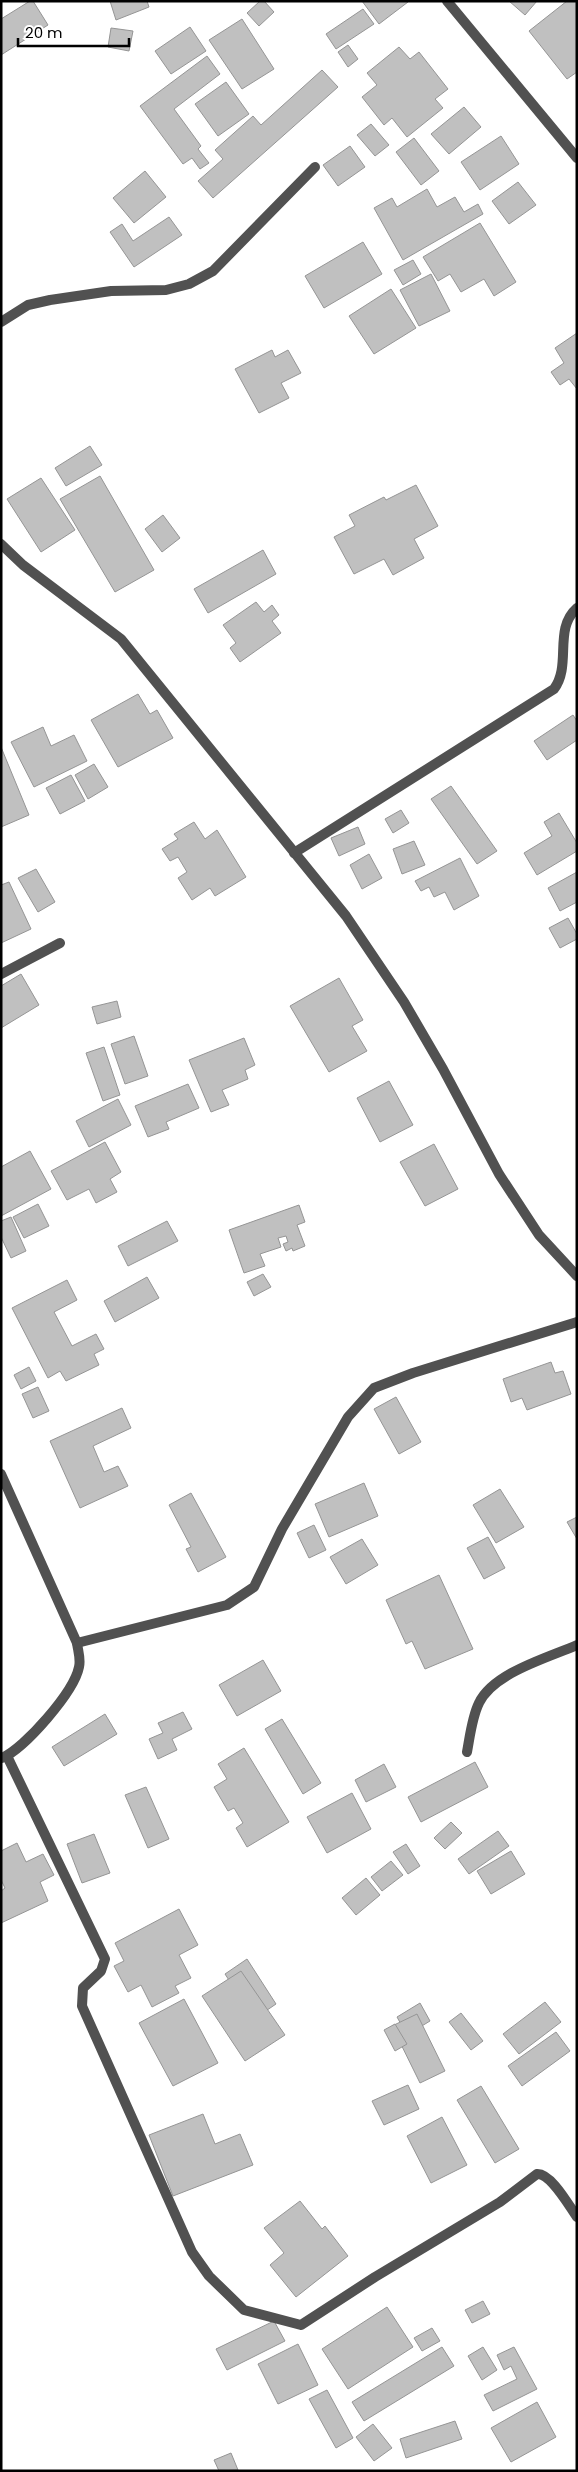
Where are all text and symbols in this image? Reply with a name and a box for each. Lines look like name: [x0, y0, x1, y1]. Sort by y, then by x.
scale bar: [18, 15, 129, 47]
text: 20 m: [25, 22, 63, 43]

